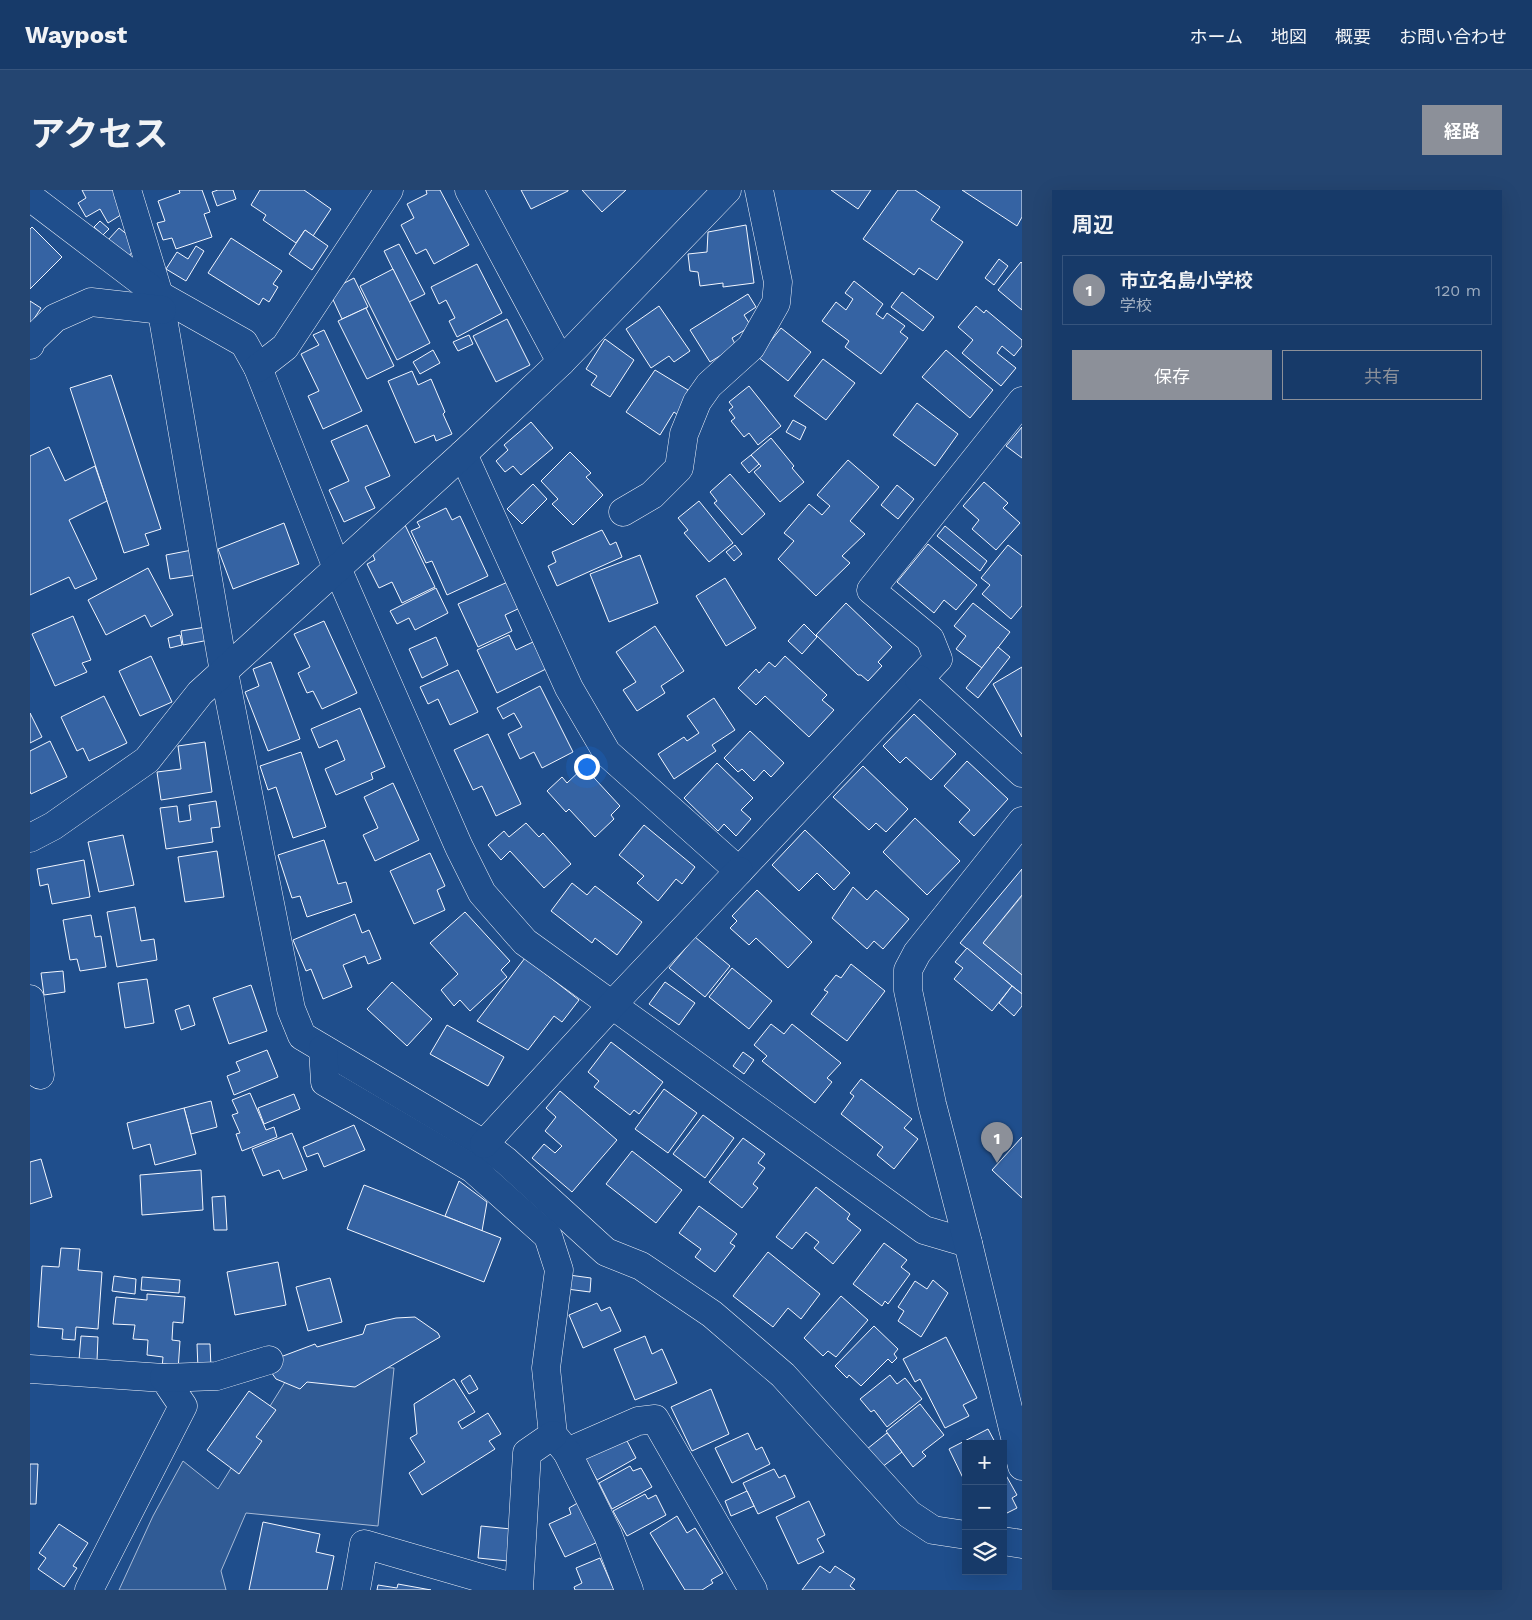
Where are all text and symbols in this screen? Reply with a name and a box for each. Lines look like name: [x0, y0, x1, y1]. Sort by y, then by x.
text: Waypost: [25, 21, 127, 49]
text: ホーム: [1190, 26, 1243, 47]
text: 地図: [1271, 26, 1307, 47]
text: 概要: [1335, 26, 1371, 47]
text: お問い合わせ: [1399, 26, 1507, 47]
button: 経路: [1422, 105, 1502, 155]
text: アクセス: [30, 113, 168, 155]
text: 周辺: [1072, 212, 1114, 237]
text: 市立名島小学校: [1120, 269, 1253, 292]
text: 1: [1086, 281, 1092, 300]
text: 120 m: [1435, 281, 1481, 300]
text: 学校: [1120, 296, 1152, 315]
button: 保存: [1072, 350, 1272, 400]
button: 共有: [1282, 350, 1482, 400]
your location: [574, 754, 600, 780]
pin: 1: [981, 1122, 1013, 1163]
map controls: [962, 1440, 1007, 1575]
button: +: [962, 1440, 1007, 1485]
button: −: [962, 1485, 1007, 1530]
button: layers: [962, 1530, 1007, 1575]

